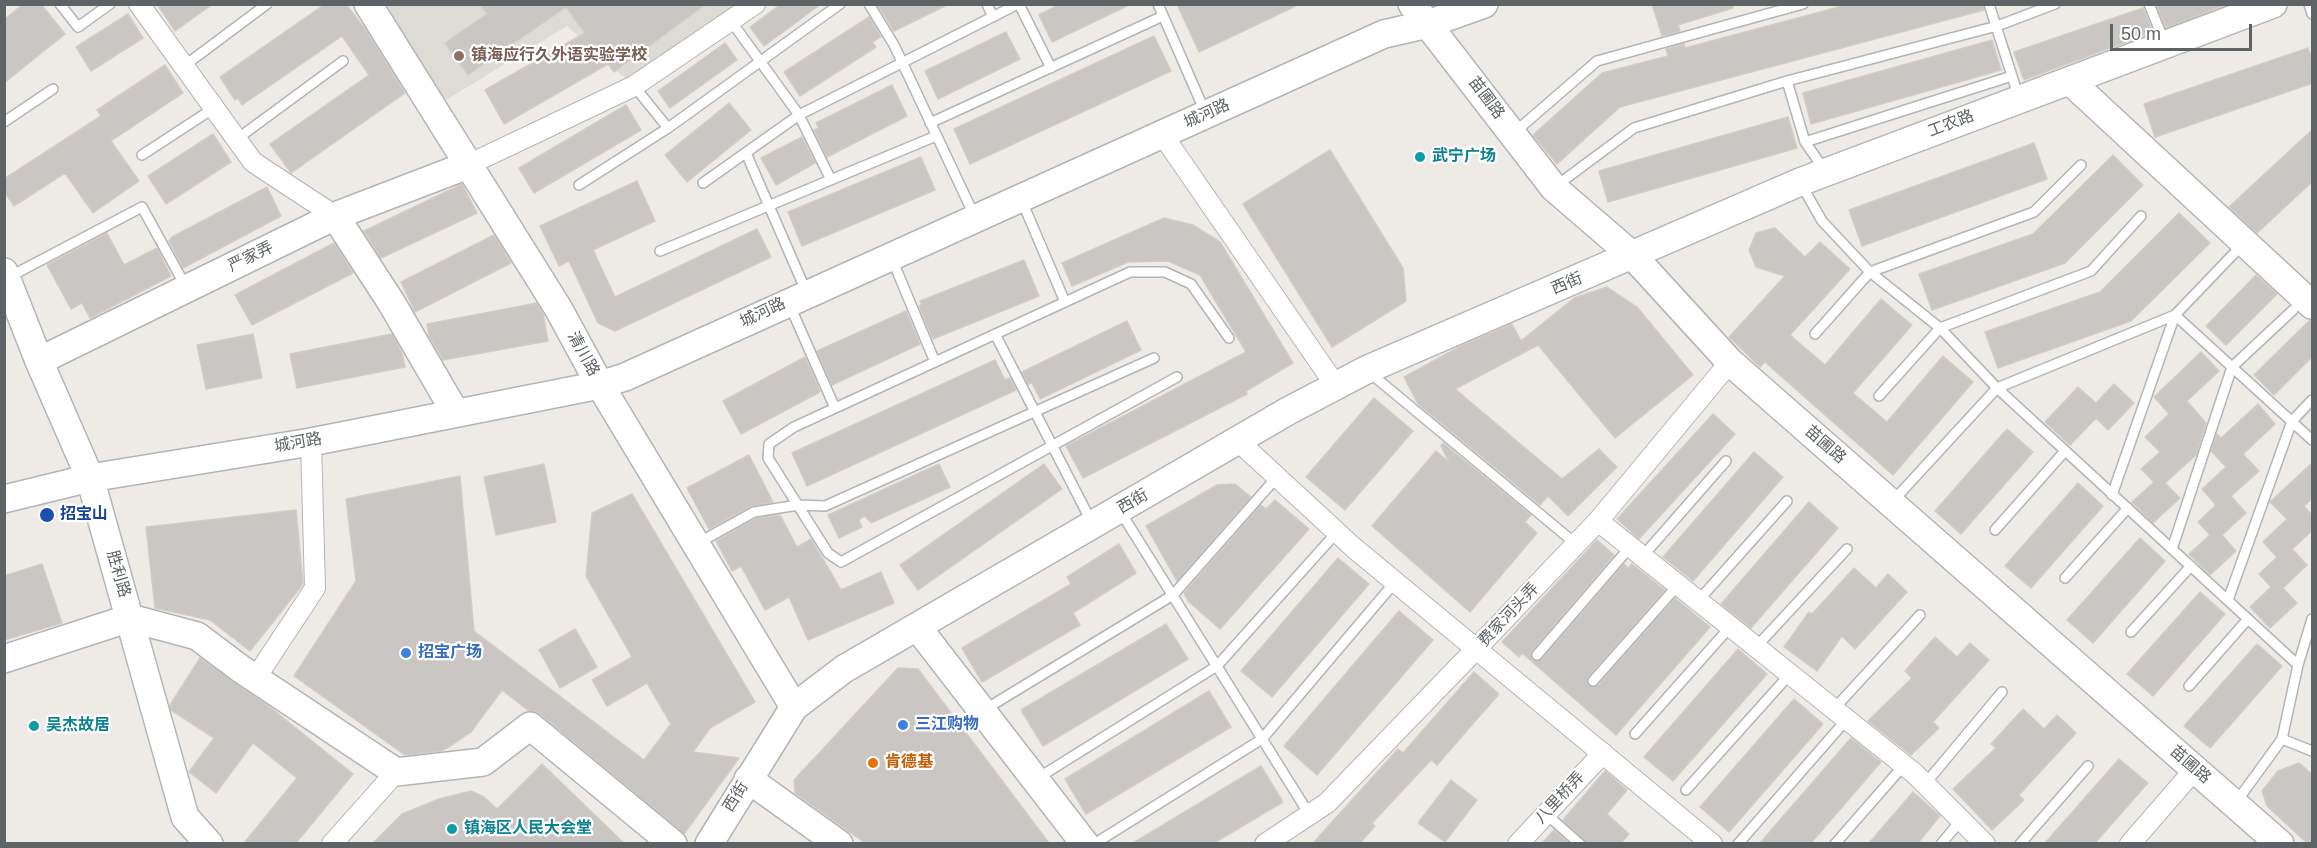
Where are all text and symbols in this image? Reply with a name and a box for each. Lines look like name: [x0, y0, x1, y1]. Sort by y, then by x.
scale bar: [2113, 12, 2256, 50]
text: 50 m: [2121, 24, 2161, 44]
place label: 镇海应行久外语实验学校: [471, 46, 647, 66]
marker: 镇海应行久外语实验学校: [452, 49, 466, 63]
street label: 苗圃路: [1464, 73, 1508, 123]
street label: 城河路: [1181, 95, 1233, 133]
street label: 工农路: [1925, 106, 1977, 142]
place label: 武宁广场: [1432, 147, 1496, 167]
marker: 武宁广场: [1413, 150, 1427, 164]
street label: 严家弄: [225, 238, 277, 276]
street label: 西街: [1549, 269, 1585, 299]
street label: 城河路: [737, 294, 789, 332]
street label: 清川路: [563, 328, 603, 380]
street label: 苗圃路: [1801, 422, 1849, 468]
street label: 城河路: [273, 429, 323, 457]
street label: 西街: [1114, 486, 1152, 518]
place label: 招宝山: [60, 505, 108, 525]
marker: 招宝山: [38, 506, 56, 524]
street label: 胜利路: [102, 548, 134, 600]
street label: 费家河头弄: [1475, 579, 1543, 651]
place label: 招宝广场: [418, 643, 482, 663]
marker: 招宝广场: [399, 646, 413, 660]
place label: 三江购物: [915, 715, 979, 735]
place label: 吴杰故居: [46, 716, 110, 736]
marker: 三江购物: [896, 718, 910, 732]
marker: 吴杰故居: [27, 719, 41, 733]
street label: 苗圃路: [2166, 742, 2214, 788]
place label: 肯德基: [885, 753, 933, 773]
marker: 肯德基: [866, 756, 880, 770]
street label: 八里桥弄: [1531, 768, 1589, 828]
street label: 西街: [719, 778, 753, 816]
place label: 镇海区人民大会堂: [464, 819, 592, 839]
marker: 镇海区人民大会堂: [445, 822, 459, 836]

